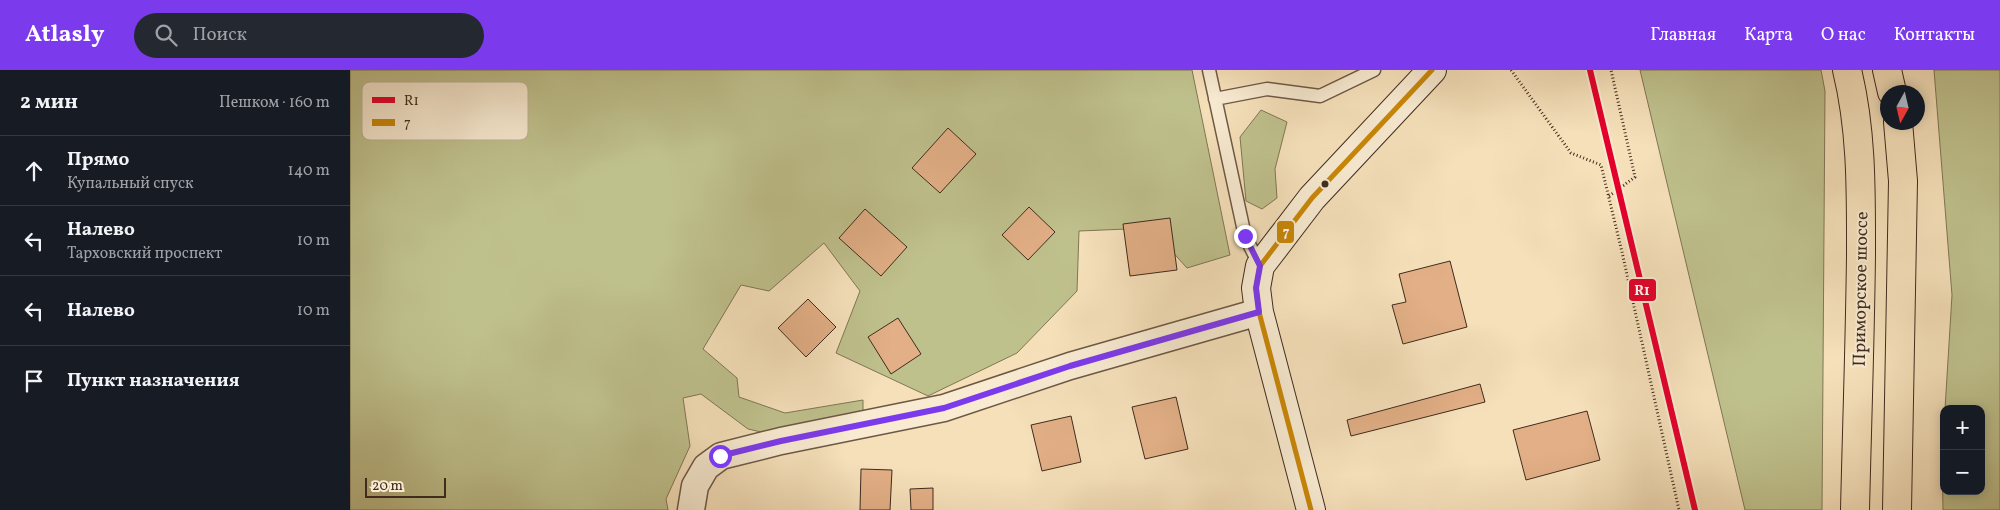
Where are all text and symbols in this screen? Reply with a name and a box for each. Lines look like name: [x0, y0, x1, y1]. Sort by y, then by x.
search box: [134, 13, 484, 58]
text: Atlasly: [25, 18, 104, 52]
icon: search: [152, 21, 180, 49]
text: Поиск: [192, 22, 247, 48]
text: Главная: [1650, 23, 1716, 48]
text: Карта: [1744, 23, 1793, 48]
text: О нас: [1821, 23, 1866, 48]
text: Контакты: [1894, 23, 1975, 48]
legend: [362, 82, 528, 140]
north arrow: [1880, 85, 1925, 130]
text: 2 мин: [20, 88, 78, 117]
text: Пешком · 160 m: [219, 92, 330, 114]
text: R1: [404, 92, 419, 111]
text: 7: [404, 114, 411, 133]
text: Прямо: [67, 147, 129, 173]
icon: ahead: [20, 157, 48, 185]
text: 140 m: [288, 160, 330, 182]
text: Купальный спуск: [67, 173, 194, 195]
unlabelled marker: [1320, 179, 1330, 189]
street label: Приморское шоссе: [1848, 211, 1875, 367]
text: Налево: [67, 217, 135, 243]
line badge: 7: [1276, 220, 1295, 244]
text: 7: [1283, 224, 1290, 243]
route end: [1234, 225, 1257, 248]
icon: left: [20, 227, 48, 255]
text: 10 m: [297, 230, 330, 252]
text: Тарховский проспект: [67, 243, 222, 265]
line badge: R1: [1628, 278, 1657, 302]
text: R1: [1634, 282, 1650, 301]
icon: left: [20, 297, 48, 325]
text: Налево: [67, 298, 135, 324]
text: 10 m: [297, 300, 330, 322]
icon: arrive: [20, 367, 48, 395]
text: Пункт назначения: [67, 368, 240, 394]
map controls: [1940, 405, 1985, 495]
button: +: [1940, 405, 1985, 450]
route start: [709, 445, 732, 468]
button: −: [1940, 450, 1985, 495]
scale bar: [365, 475, 446, 498]
text: 20 m: [372, 477, 403, 496]

